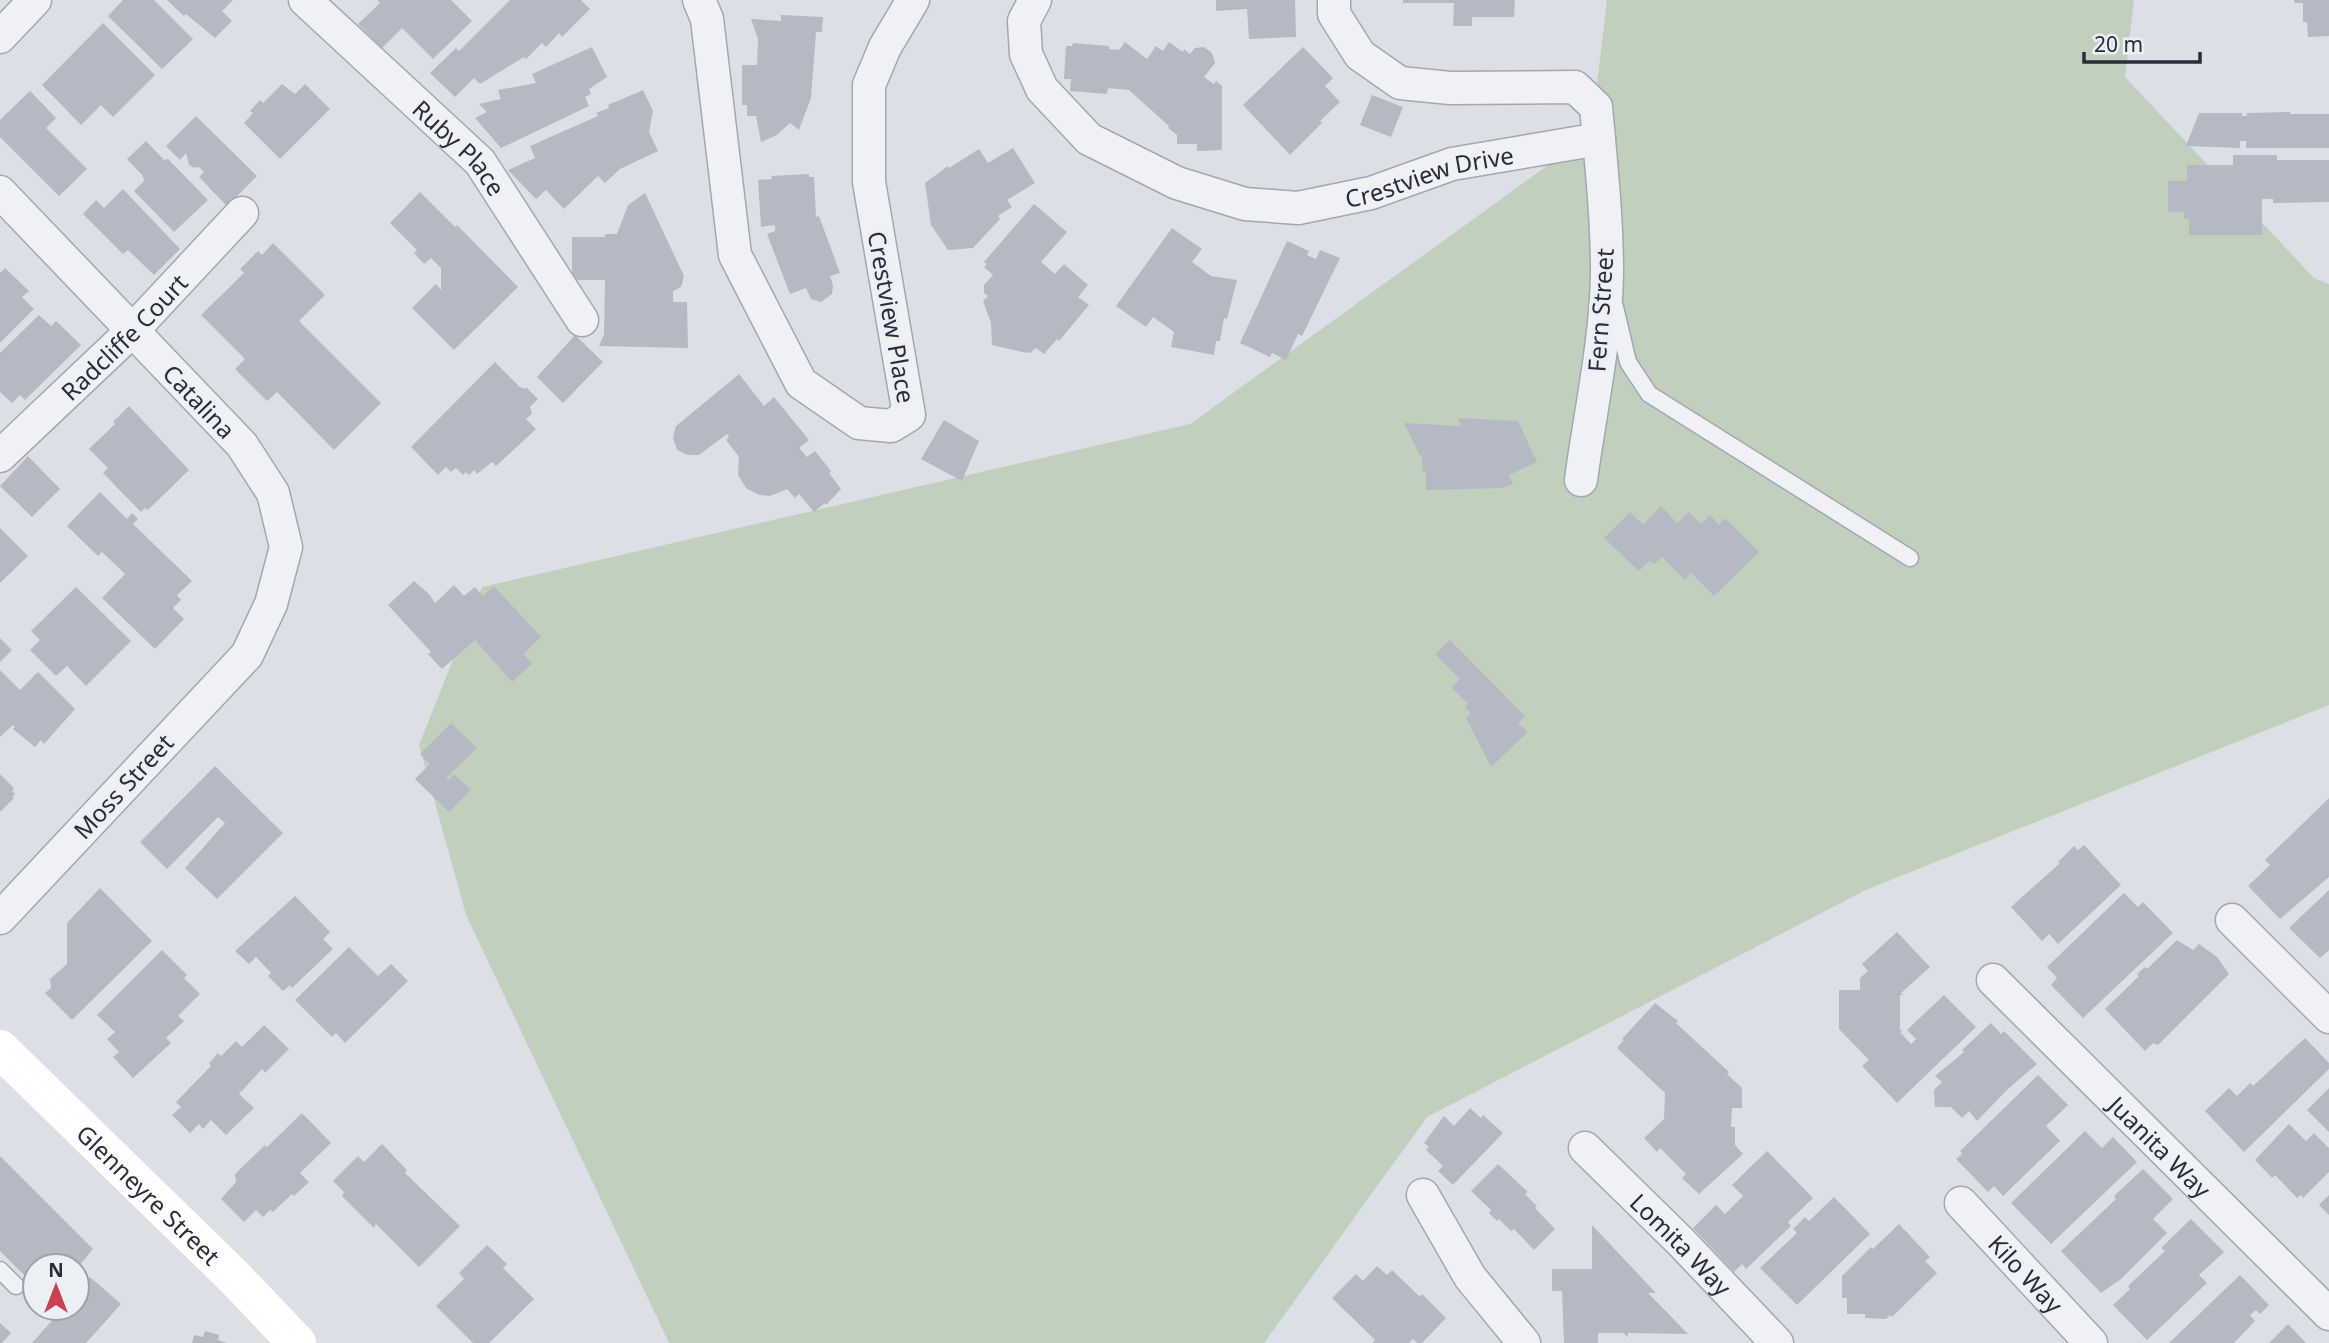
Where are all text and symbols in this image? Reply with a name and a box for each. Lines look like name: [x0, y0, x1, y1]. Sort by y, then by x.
scale bar: [2084, 21, 2200, 65]
text: 20 m: [2094, 30, 2143, 58]
street label: Ruby Place: [406, 92, 514, 202]
street label: Crestview Drive: [1342, 137, 1516, 214]
street label: Crestview Place: [861, 228, 923, 406]
street label: Fern Street: [1579, 247, 1621, 373]
street label: Radcliffe Court: [53, 266, 194, 407]
street label: Catalina: [156, 356, 243, 445]
street label: Moss Street: [66, 726, 180, 846]
street label: Juanita Way: [2101, 1087, 2219, 1205]
street label: Glenneyre Street: [70, 1117, 228, 1272]
street label: Lomita Way: [1624, 1185, 1740, 1303]
street label: Kilo Way: [1982, 1227, 2071, 1320]
north arrow: [21, 1252, 91, 1322]
text: N: [48, 1257, 64, 1283]

